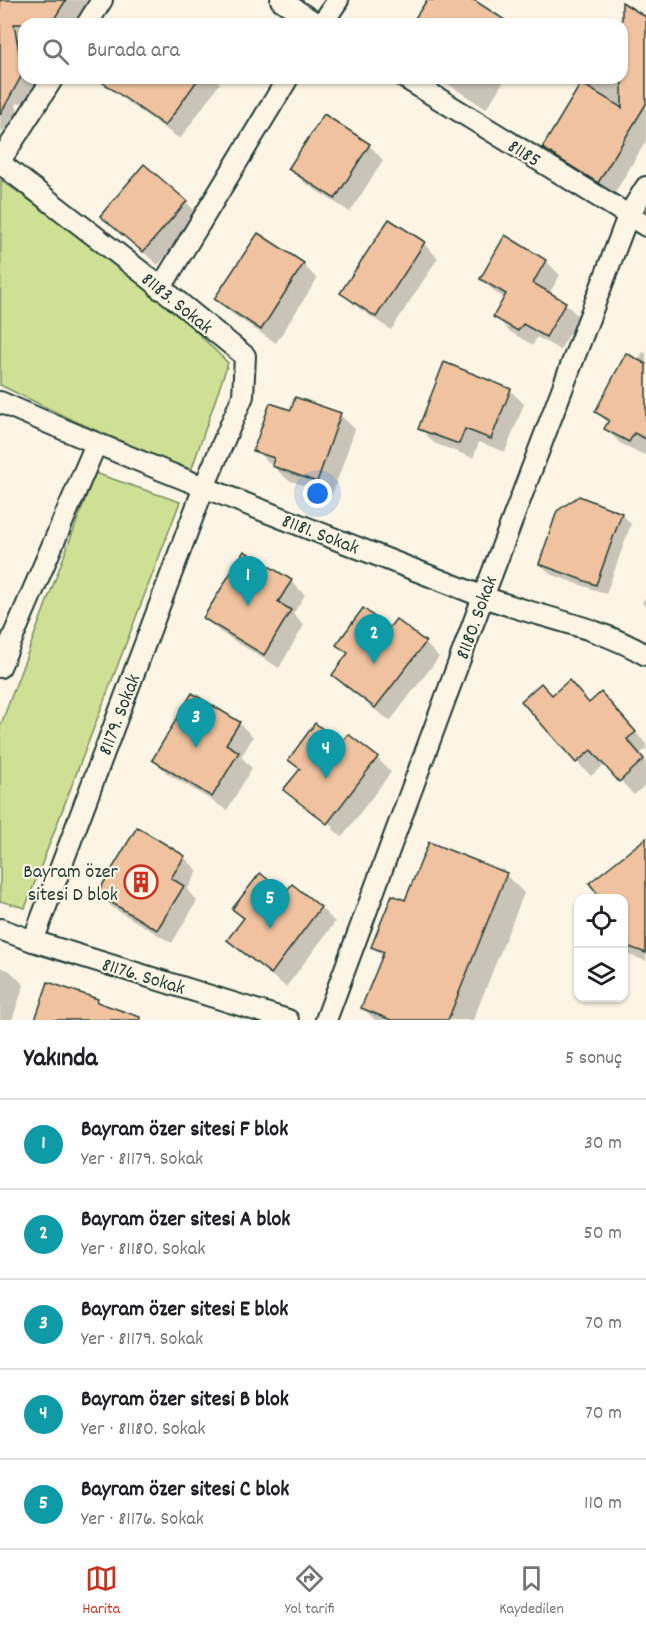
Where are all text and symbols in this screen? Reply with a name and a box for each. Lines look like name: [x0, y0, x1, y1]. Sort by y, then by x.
search box: [18, 18, 628, 84]
icon: search: [39, 35, 72, 68]
text: Burada ara: [87, 36, 180, 67]
street label: 81185: [502, 134, 545, 175]
street label: 81183. Sokak: [134, 267, 218, 342]
your location: [303, 479, 332, 508]
street label: 81181. Sokak: [277, 508, 363, 563]
pin: 1: [228, 556, 268, 606]
street label: 81180. Sokak: [450, 572, 506, 664]
pin: 2: [354, 614, 394, 664]
street label: 81179. Sokak: [92, 670, 149, 760]
pin: 3: [176, 698, 216, 748]
pin: 4: [306, 730, 346, 779]
place label: Bayram özer sitesi D blok: [23, 859, 119, 910]
building icon: Bayram özer sitesi D blok: [123, 864, 159, 900]
pin: 5: [250, 880, 290, 929]
map controls: [574, 894, 628, 1002]
button: locate: [574, 894, 628, 948]
button: layers: [574, 948, 628, 1002]
street label: 81176. Sokak: [98, 952, 188, 1004]
text: Yakında: [24, 1041, 98, 1078]
text: 5 sonuç: [565, 1045, 622, 1073]
text: Bayram özer sitesi F blok: [81, 1115, 288, 1146]
text: 1: [41, 1130, 46, 1158]
text: 30 m: [584, 1130, 622, 1158]
text: Yer · 81179. Sokak: [81, 1146, 203, 1174]
text: Bayram özer sitesi A blok: [81, 1205, 290, 1236]
text: 2: [39, 1220, 48, 1248]
text: 50 m: [584, 1220, 622, 1248]
text: Yer · 81180. Sokak: [81, 1236, 205, 1264]
text: Bayram özer sitesi E blok: [81, 1295, 288, 1326]
text: 3: [39, 1310, 48, 1338]
text: 70 m: [585, 1310, 622, 1338]
text: Yer · 81179. Sokak: [81, 1326, 203, 1354]
text: Bayram özer sitesi B blok: [81, 1385, 289, 1416]
text: 4: [39, 1400, 48, 1428]
text: 70 m: [585, 1400, 622, 1428]
text: Yer · 81180. Sokak: [81, 1416, 205, 1444]
text: Bayram özer sitesi C blok: [81, 1475, 289, 1506]
text: 5: [39, 1490, 48, 1518]
text: 110 m: [584, 1490, 622, 1518]
text: Yer · 81176. Sokak: [81, 1506, 204, 1534]
tab: Harita: [82, 1562, 120, 1621]
tab: Yol tarifi: [285, 1562, 335, 1621]
tab: Kaydedilen: [499, 1562, 564, 1621]

